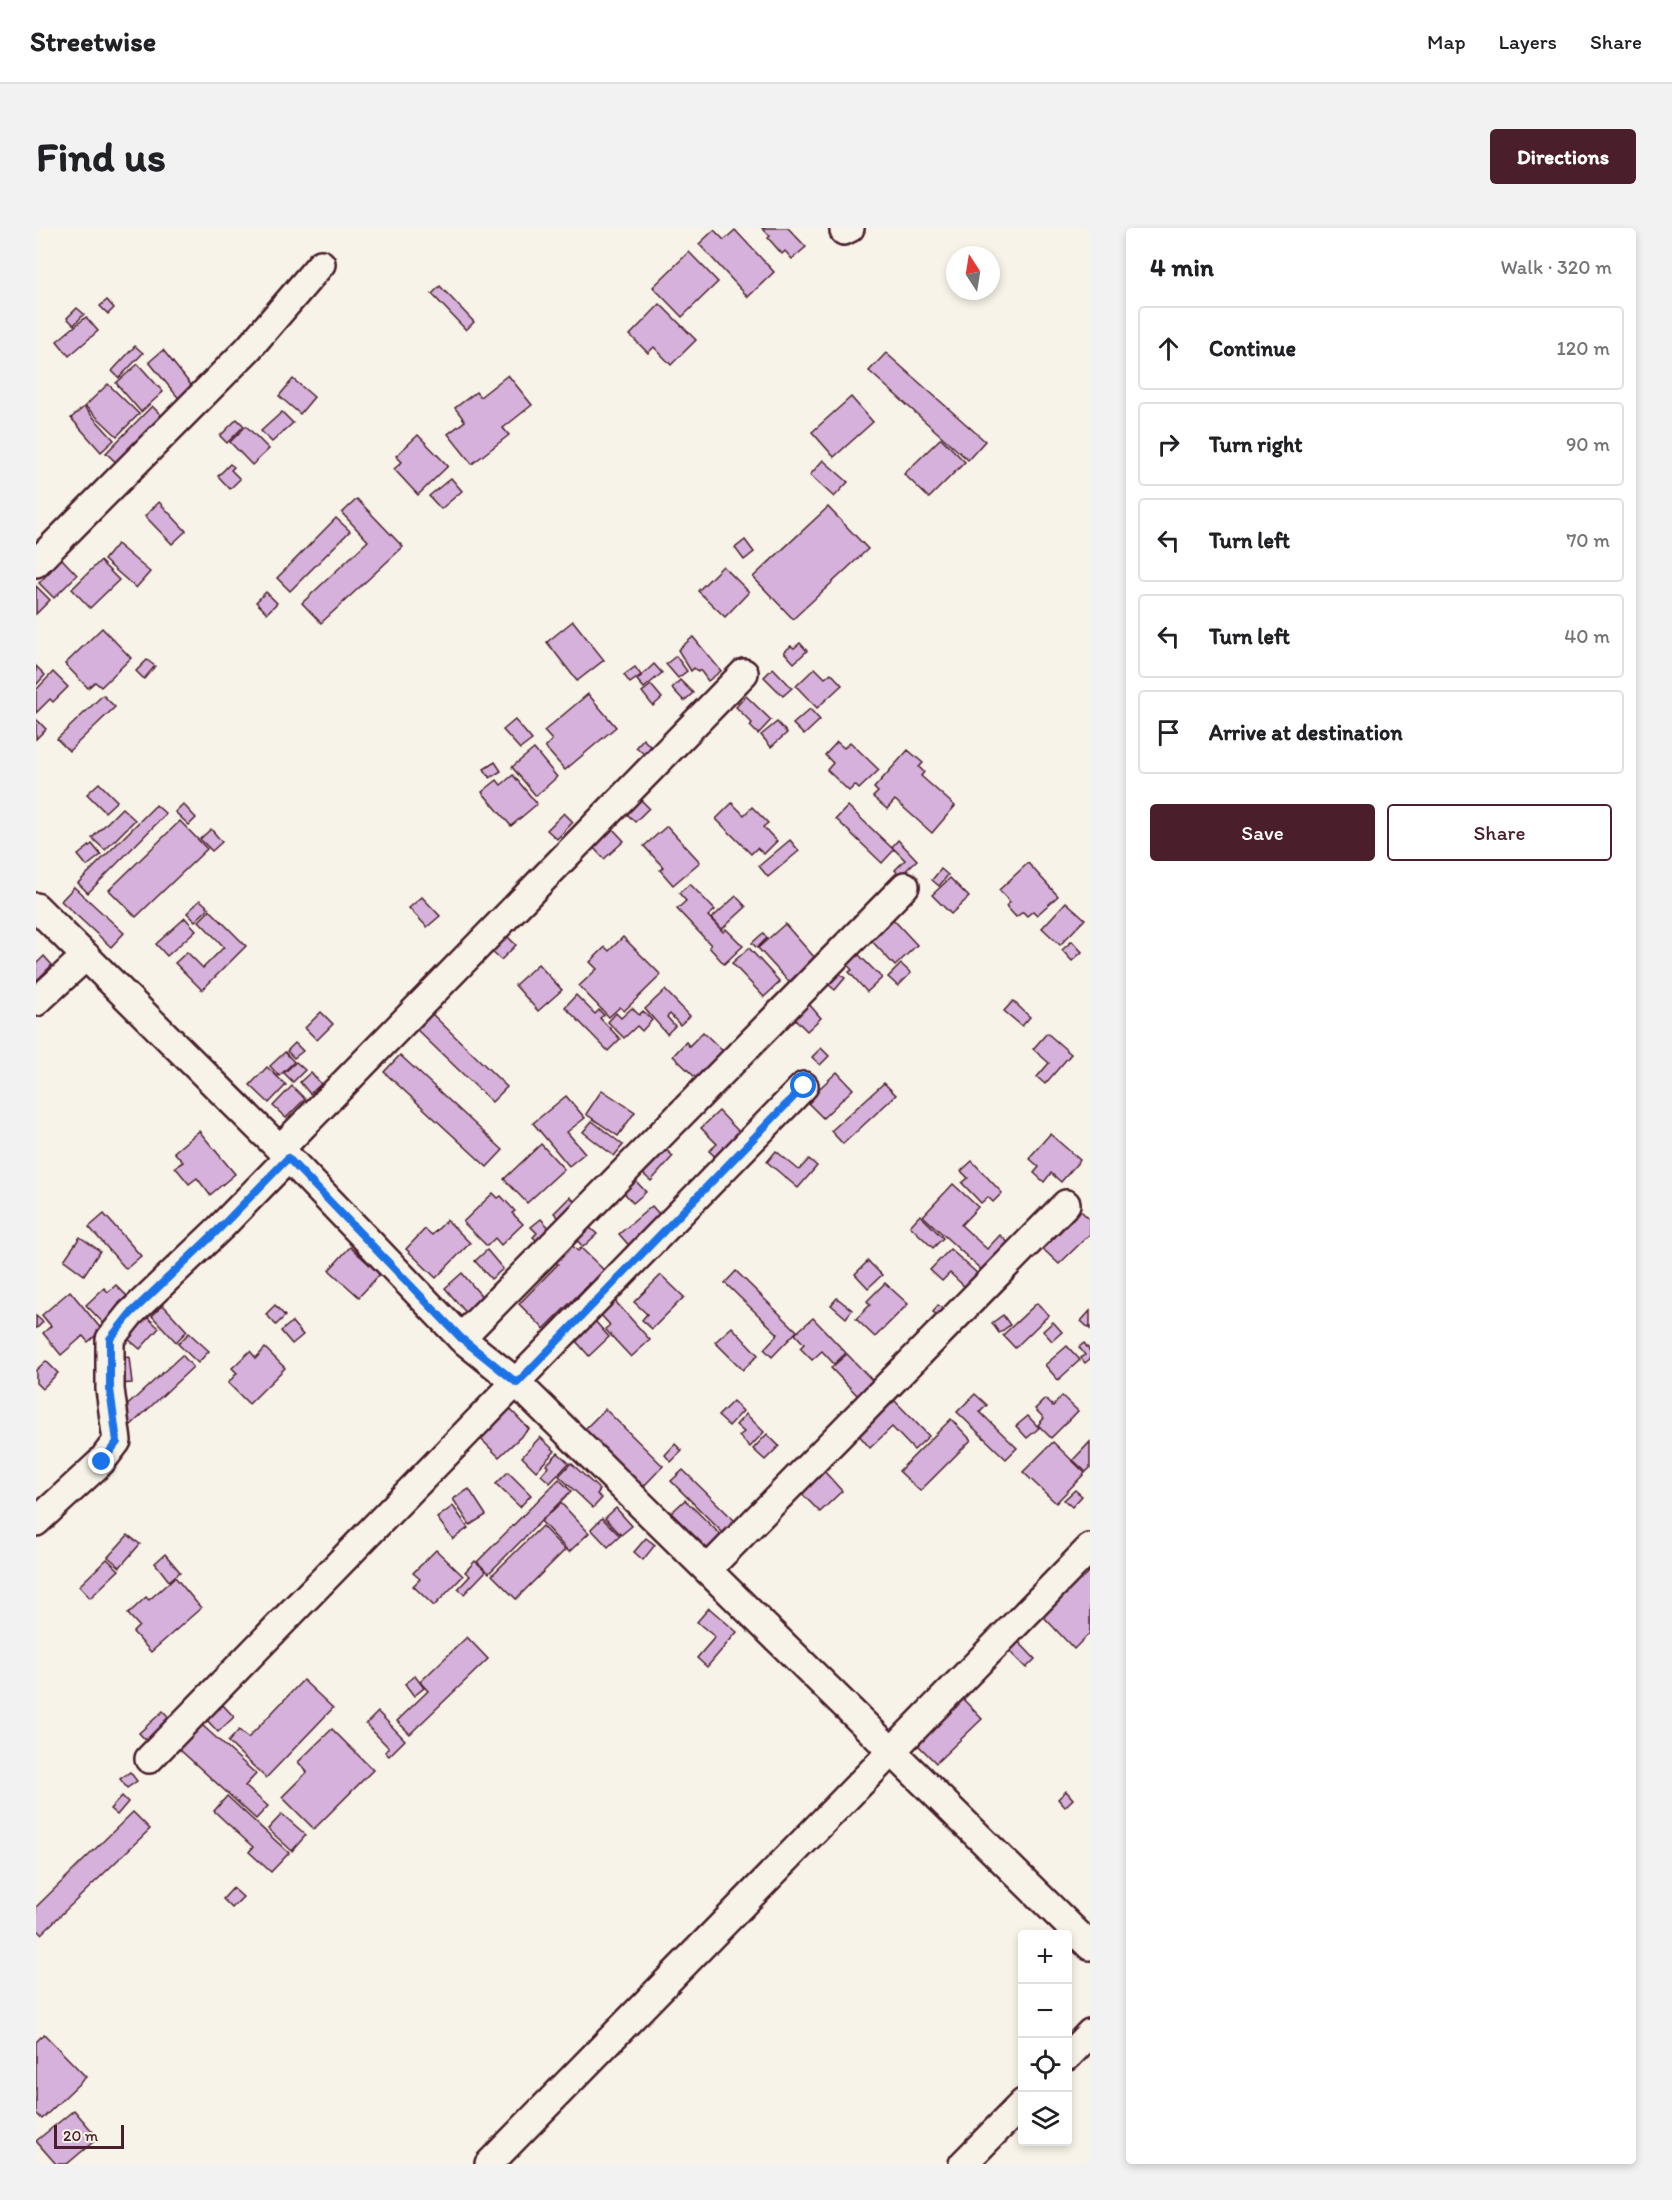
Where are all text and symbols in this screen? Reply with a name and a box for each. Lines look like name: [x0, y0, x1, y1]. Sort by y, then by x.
text: Streetwise: [30, 24, 156, 58]
text: Map: [1427, 29, 1466, 54]
text: Layers: [1499, 29, 1557, 54]
text: Share: [1590, 29, 1642, 54]
button: Directions: [1490, 129, 1636, 184]
text: Find us: [36, 131, 166, 182]
north arrow: [946, 246, 1000, 300]
text: 4 min: [1150, 251, 1214, 283]
text: Walk · 320 m: [1500, 255, 1612, 279]
icon: ahead: [1152, 332, 1185, 365]
text: Continue: [1209, 335, 1296, 362]
text: 120 m: [1557, 336, 1610, 360]
icon: right: [1152, 428, 1185, 461]
text: Turn right: [1209, 431, 1303, 458]
text: 90 m: [1566, 432, 1610, 456]
icon: left: [1152, 524, 1185, 557]
text: Turn left: [1209, 527, 1290, 554]
text: 70 m: [1566, 528, 1610, 552]
icon: left: [1152, 620, 1185, 653]
text: Turn left: [1209, 623, 1290, 650]
text: 40 m: [1564, 624, 1610, 648]
icon: arrive: [1152, 716, 1185, 749]
text: Arrive at destination: [1209, 719, 1403, 746]
button: Save: [1150, 804, 1375, 861]
button: Share: [1387, 804, 1612, 861]
route start: [790, 1072, 816, 1098]
route end: [88, 1448, 114, 1474]
map controls: [1018, 1930, 1072, 2146]
button: +: [1018, 1930, 1072, 1984]
button: −: [1018, 1984, 1072, 2038]
button: locate: [1018, 2038, 1072, 2092]
button: layers: [1018, 2092, 1072, 2146]
scale bar: [54, 2122, 124, 2150]
text: 20 m: [63, 2126, 98, 2145]

